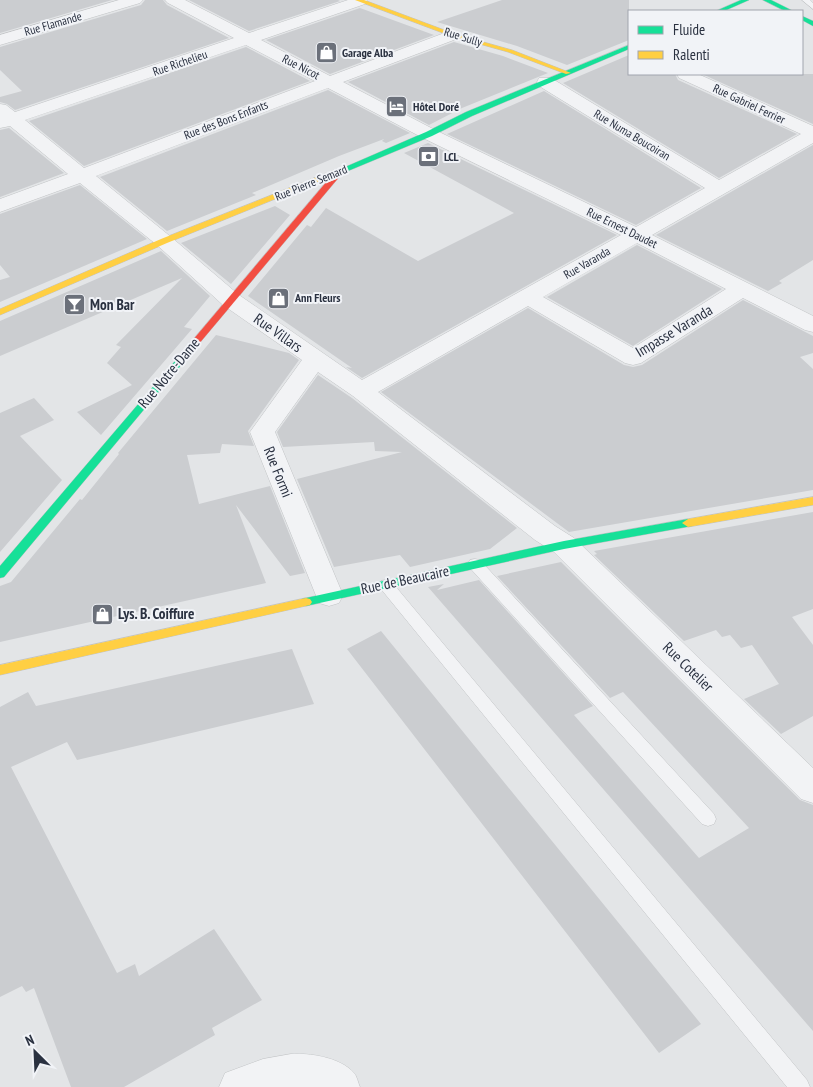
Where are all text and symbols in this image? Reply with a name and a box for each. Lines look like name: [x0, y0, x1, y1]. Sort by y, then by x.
street label: Rue Flamande: [22, 8, 83, 39]
legend: [628, 10, 803, 75]
text: Fluide: [673, 20, 705, 39]
street label: Rue Sully: [442, 24, 484, 50]
shop icon: Garage Alba: [314, 41, 338, 65]
place label: Garage Alba: [342, 45, 393, 60]
text: Ralenti: [673, 45, 710, 64]
street label: Rue Richelieu: [150, 46, 209, 79]
street label: Rue Nicot: [280, 51, 323, 83]
street label: Rue Gabriel Ferrier: [711, 80, 788, 127]
hotel icon: Hôtel Doré: [385, 95, 409, 119]
street label: Rue des Bons Enfants: [182, 97, 270, 142]
place label: Hôtel Doré: [413, 99, 459, 114]
street label: Rue Numa Boucoiran: [591, 106, 673, 163]
bank icon: LCL: [416, 145, 440, 169]
place label: LCL: [444, 149, 459, 164]
street label: Rue Pierre Semard: [272, 161, 349, 204]
street label: Rue Ernest Daudet: [584, 204, 661, 251]
street label: Rue Varanda: [561, 243, 613, 282]
shop icon: Ann Fleurs: [267, 286, 291, 310]
place label: Ann Fleurs: [294, 290, 340, 305]
bar icon: Mon Bar: [62, 293, 86, 317]
place label: Mon Bar: [90, 295, 135, 314]
street label: Impasse Varanda: [632, 300, 716, 361]
street label: Rue Villars: [250, 309, 306, 356]
street label: Rue Notre-Dame: [134, 334, 204, 412]
street label: Rue Formi: [260, 444, 297, 500]
street label: Rue de Beaucaire: [359, 561, 451, 598]
shop icon: Lys. B. Coiffure: [90, 602, 114, 626]
place label: Lys. B. Coiffure: [118, 604, 194, 623]
street label: Rue Cotelier: [659, 638, 718, 696]
north arrow: [10, 1027, 60, 1077]
text: N: [23, 1030, 37, 1050]

